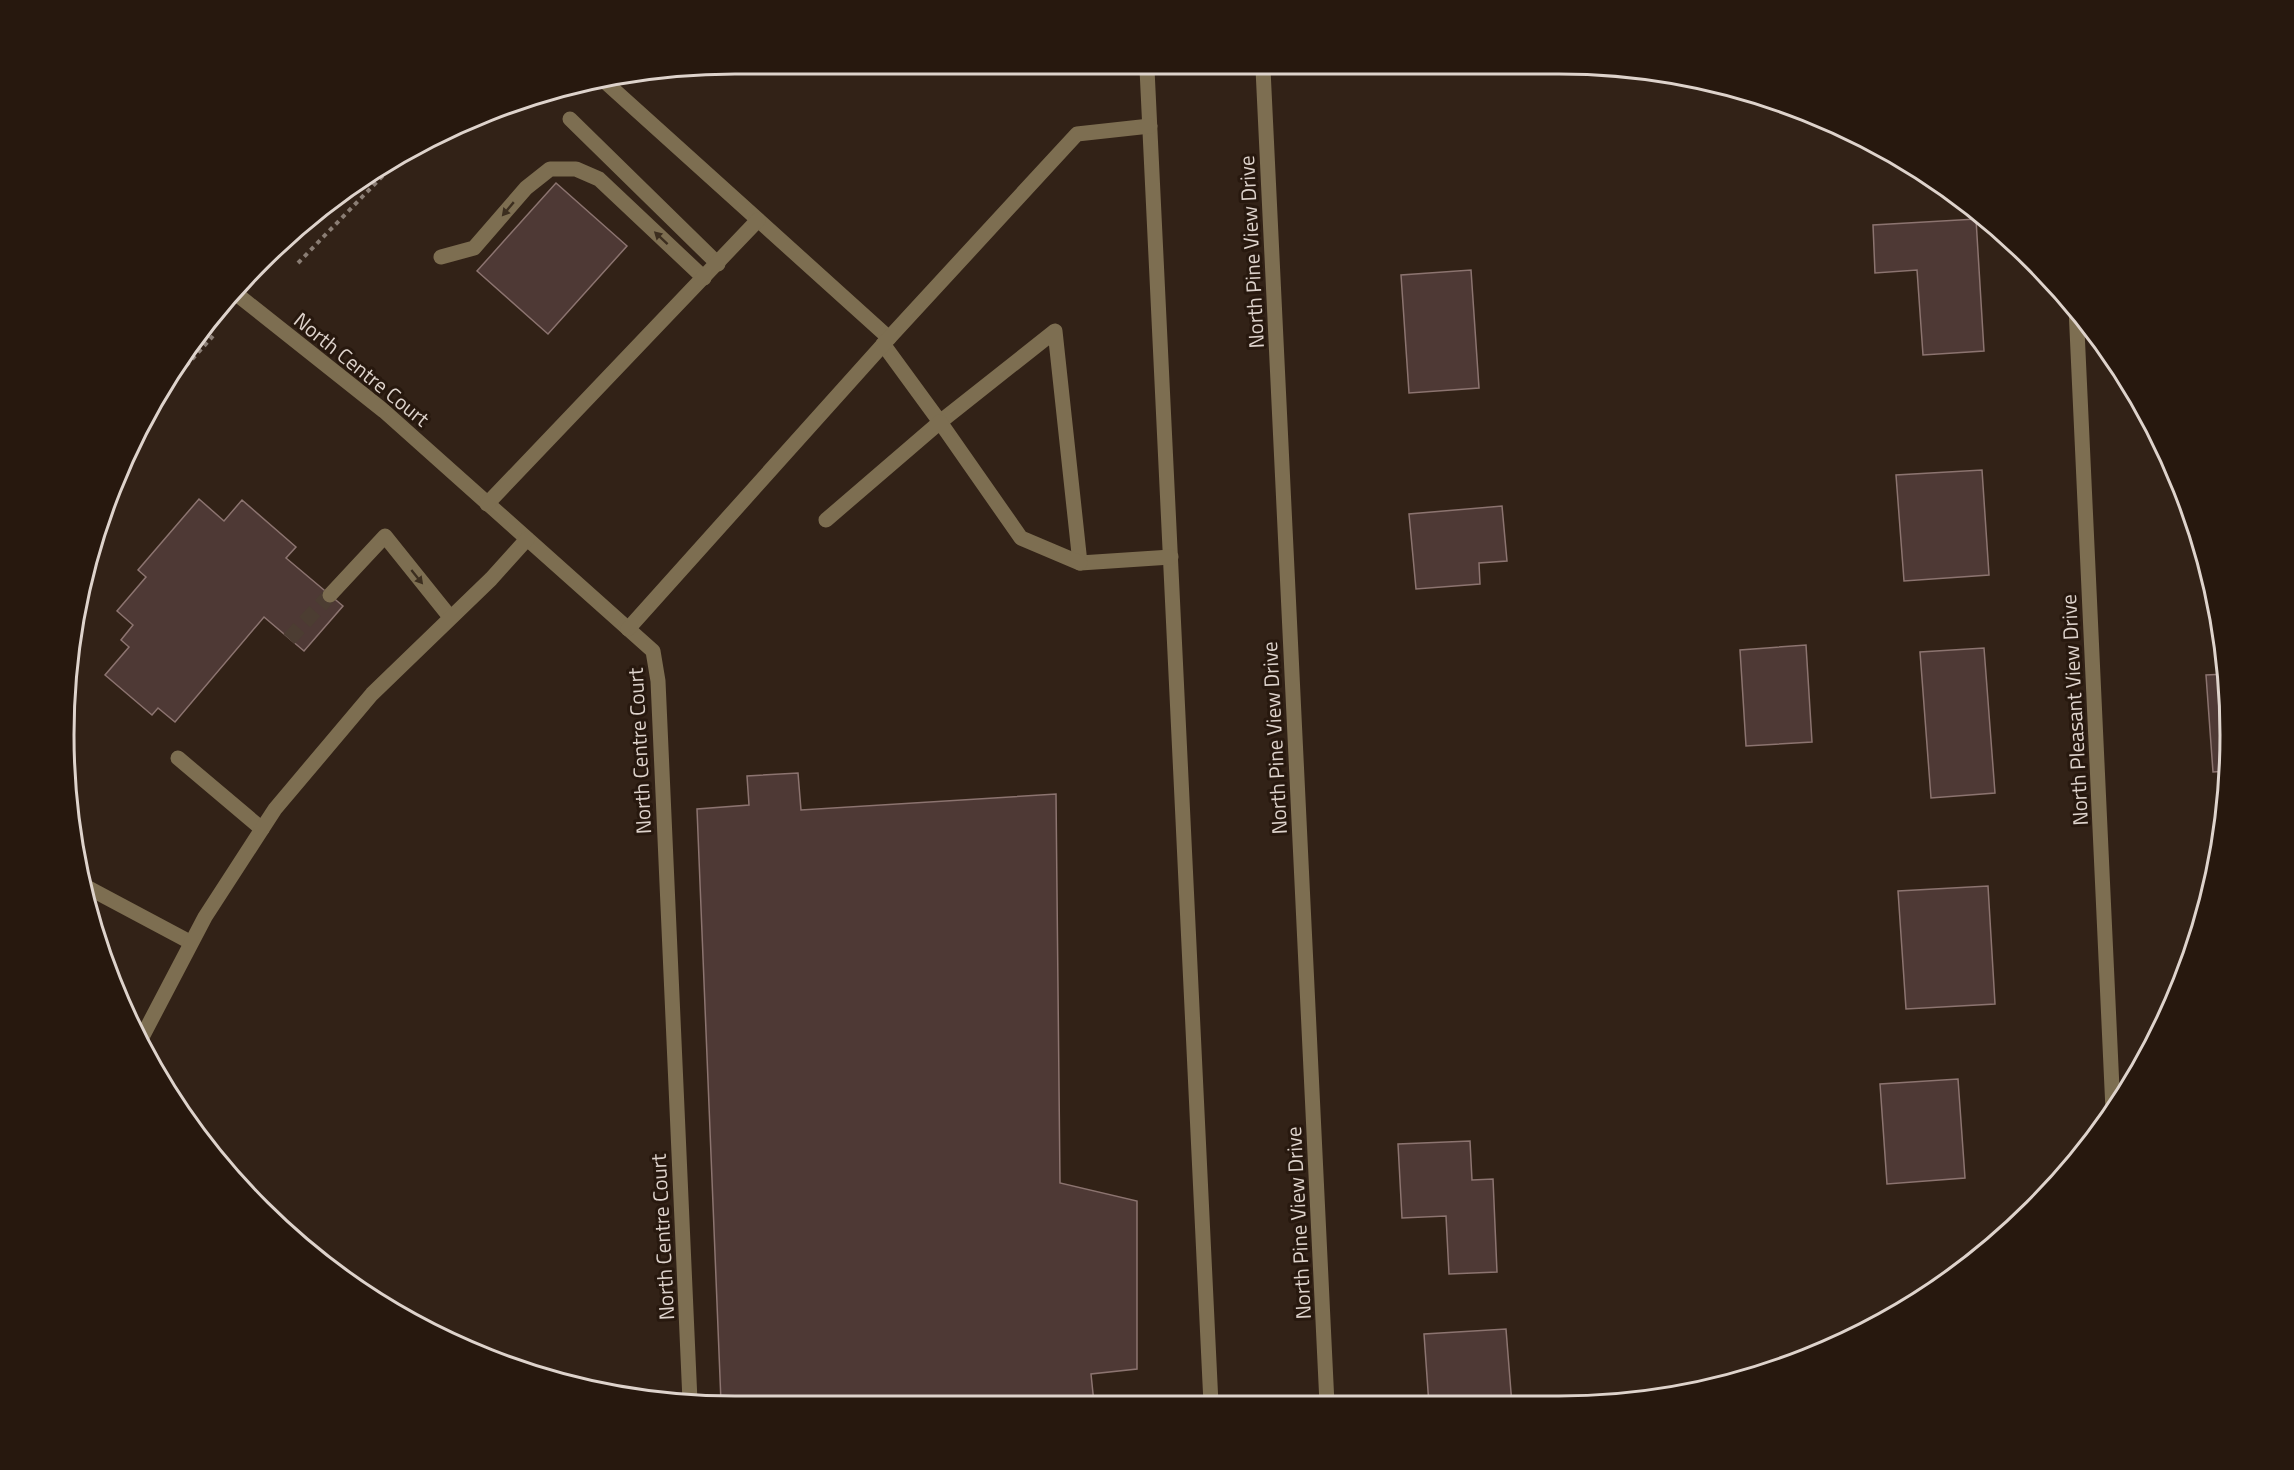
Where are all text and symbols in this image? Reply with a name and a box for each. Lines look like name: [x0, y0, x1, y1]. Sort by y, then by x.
street label: North Pine View Drive: [1230, 155, 1272, 349]
one-way arrow: [502, 201, 515, 216]
one-way arrow: [654, 231, 669, 245]
street label: North Centre Court: [287, 304, 437, 434]
one-way arrow: [411, 569, 423, 584]
street label: North Pleasant View Drive: [2052, 594, 2096, 826]
street label: North Pine View Drive: [1253, 641, 1295, 835]
street label: North Centre Court: [619, 666, 659, 835]
street label: North Pine View Drive: [1277, 1126, 1319, 1320]
street label: North Centre Court: [642, 1152, 682, 1321]

